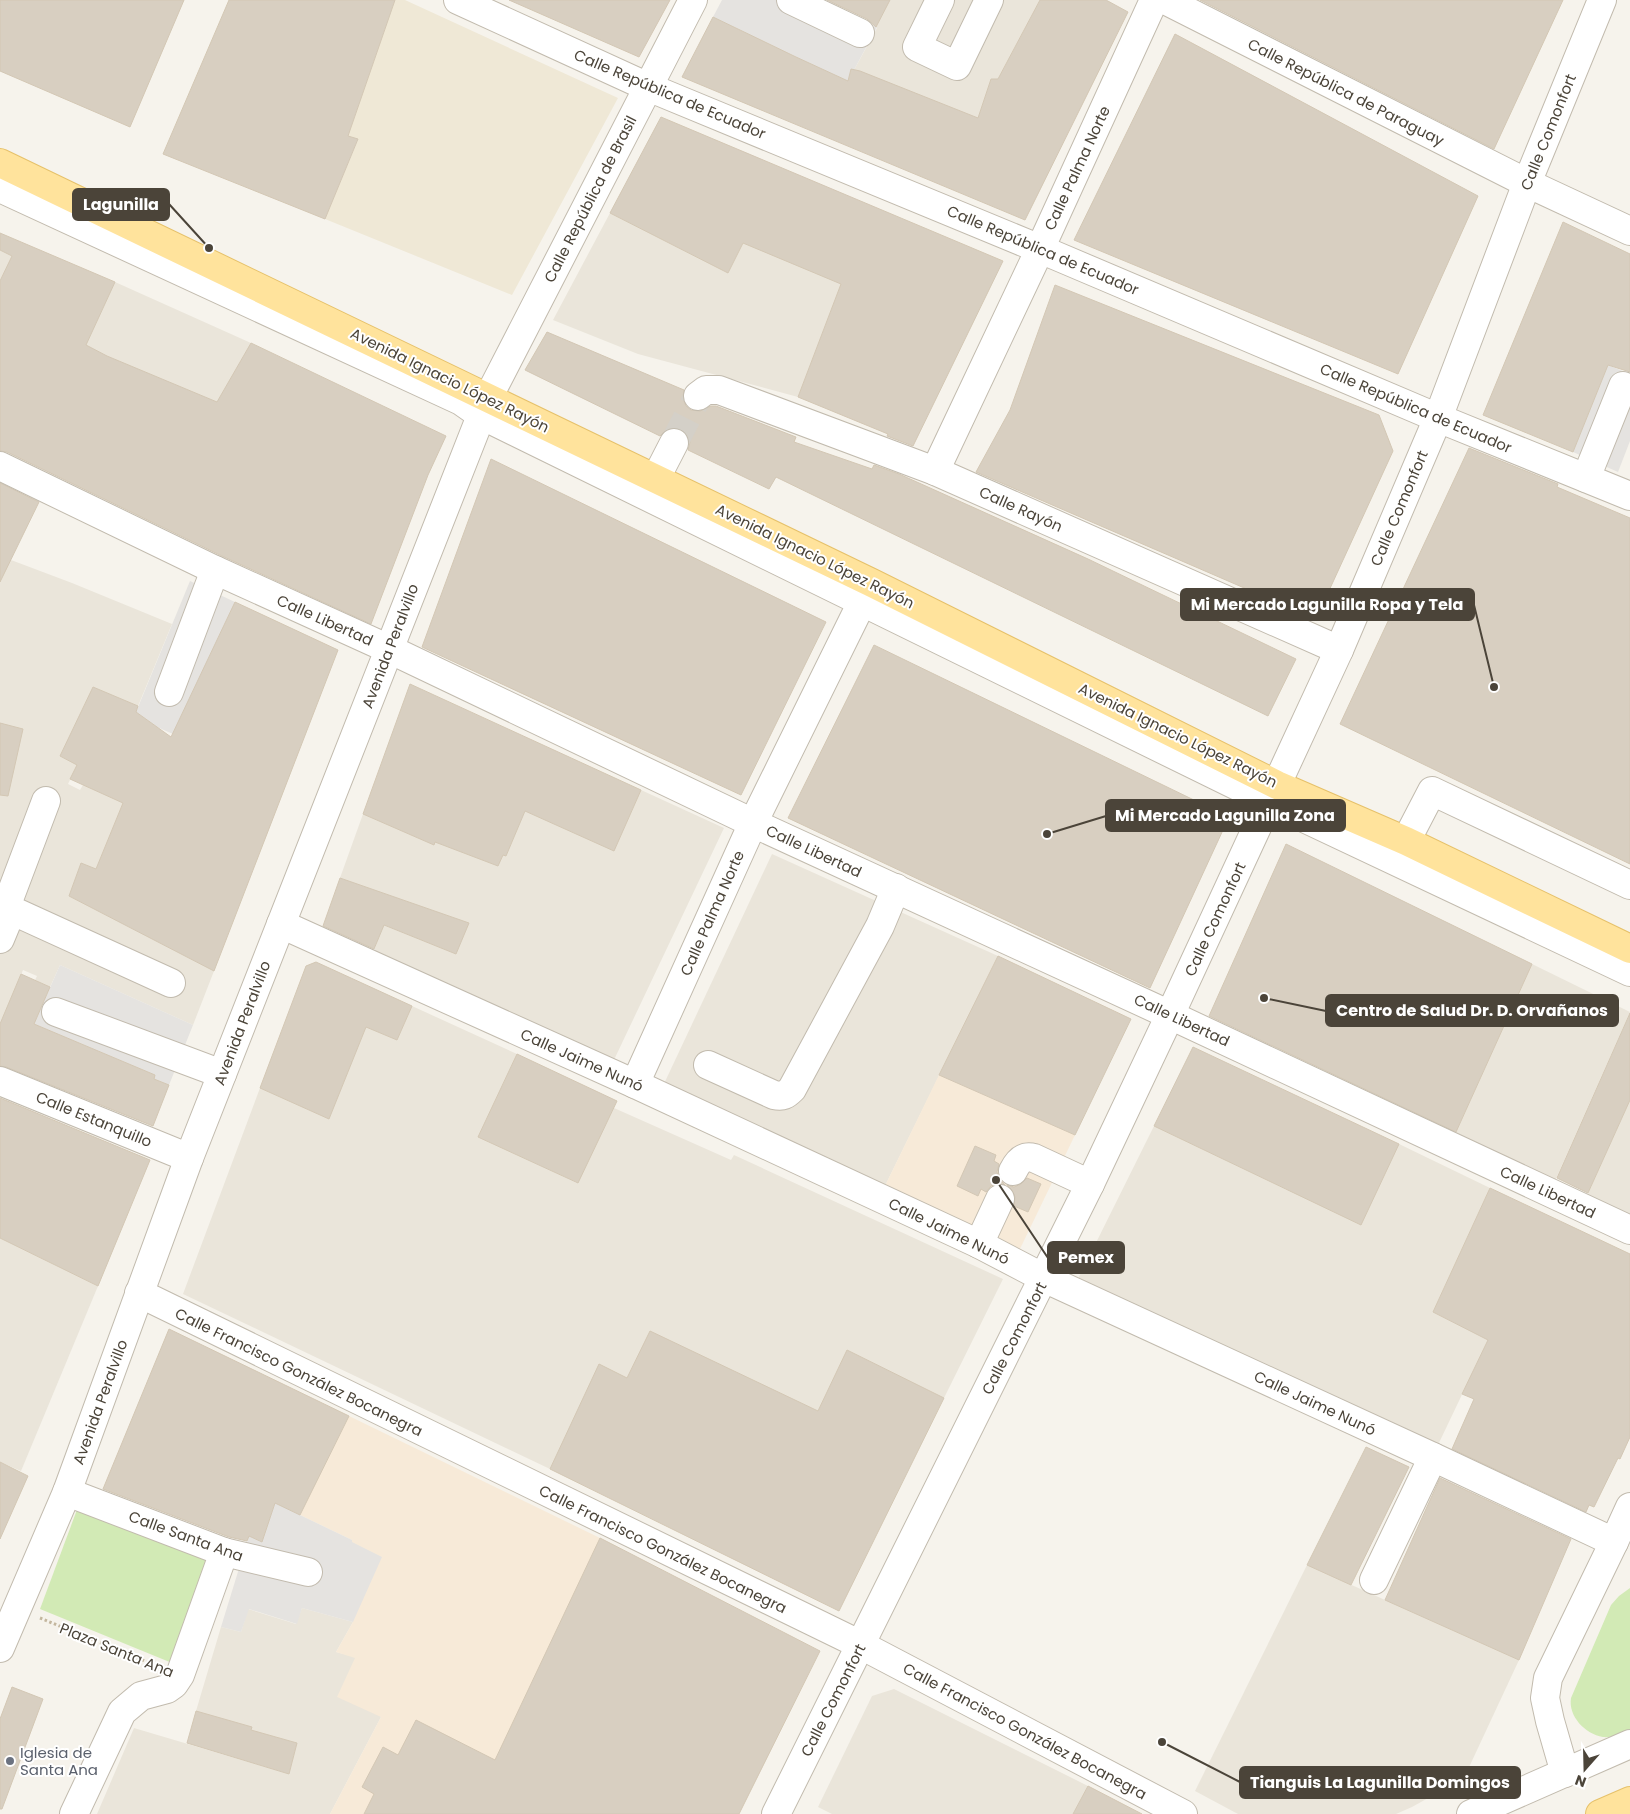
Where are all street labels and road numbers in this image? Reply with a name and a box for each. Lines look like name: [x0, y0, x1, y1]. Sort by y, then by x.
street label: Calle República de Paraguay: [1244, 33, 1448, 151]
street label: Calle República de Ecuador: [571, 44, 770, 144]
street label: Calle Comonfort: [1515, 71, 1581, 193]
street label: Calle Palma Norte: [1039, 102, 1115, 234]
street label: Calle República de Brasil: [539, 112, 641, 286]
street label: Calle República de Ecuador: [944, 200, 1143, 300]
street label: Avenida Ignacio López Rayón: [347, 323, 553, 437]
street label: Calle República de Ecuador: [1317, 358, 1516, 458]
street label: Calle Comonfort: [1365, 447, 1433, 569]
street label: Calle Rayón: [976, 481, 1066, 537]
street label: Avenida Ignacio López Rayón: [712, 499, 918, 613]
street label: Avenida Peralvillo: [357, 581, 423, 711]
street label: Calle Libertad: [274, 589, 376, 651]
street label: Avenida Ignacio López Rayón: [1075, 678, 1281, 792]
street label: Calle Libertad: [763, 820, 865, 882]
street label: Calle Palma Norte: [675, 847, 749, 979]
street label: Calle Comonfort: [1179, 858, 1251, 980]
street label: Avenida Peralvillo: [209, 958, 275, 1088]
street label: Calle Libertad: [1131, 989, 1233, 1051]
street label: Calle Jaime Nunó: [517, 1024, 647, 1096]
street label: Calle Estanquillo: [33, 1086, 155, 1152]
street label: Calle Libertad: [1497, 1161, 1599, 1223]
street label: Calle Jaime Nunó: [885, 1193, 1013, 1269]
street label: Calle Comonfort: [977, 1278, 1051, 1398]
street label: Calle Francisco González Bocanegra: [172, 1303, 426, 1441]
street label: Avenida Peralvillo: [68, 1336, 132, 1468]
street label: Calle Jaime Nunó: [1251, 1366, 1379, 1440]
street label: Calle Francisco González Bocanegra: [536, 1480, 790, 1618]
street label: Calle Santa Ana: [126, 1506, 246, 1566]
street label: Plaza Santa Ana: [57, 1618, 177, 1682]
street label: Calle Comonfort: [796, 1640, 870, 1760]
street label: Calle Francisco González Bocanegra: [899, 1658, 1151, 1804]

